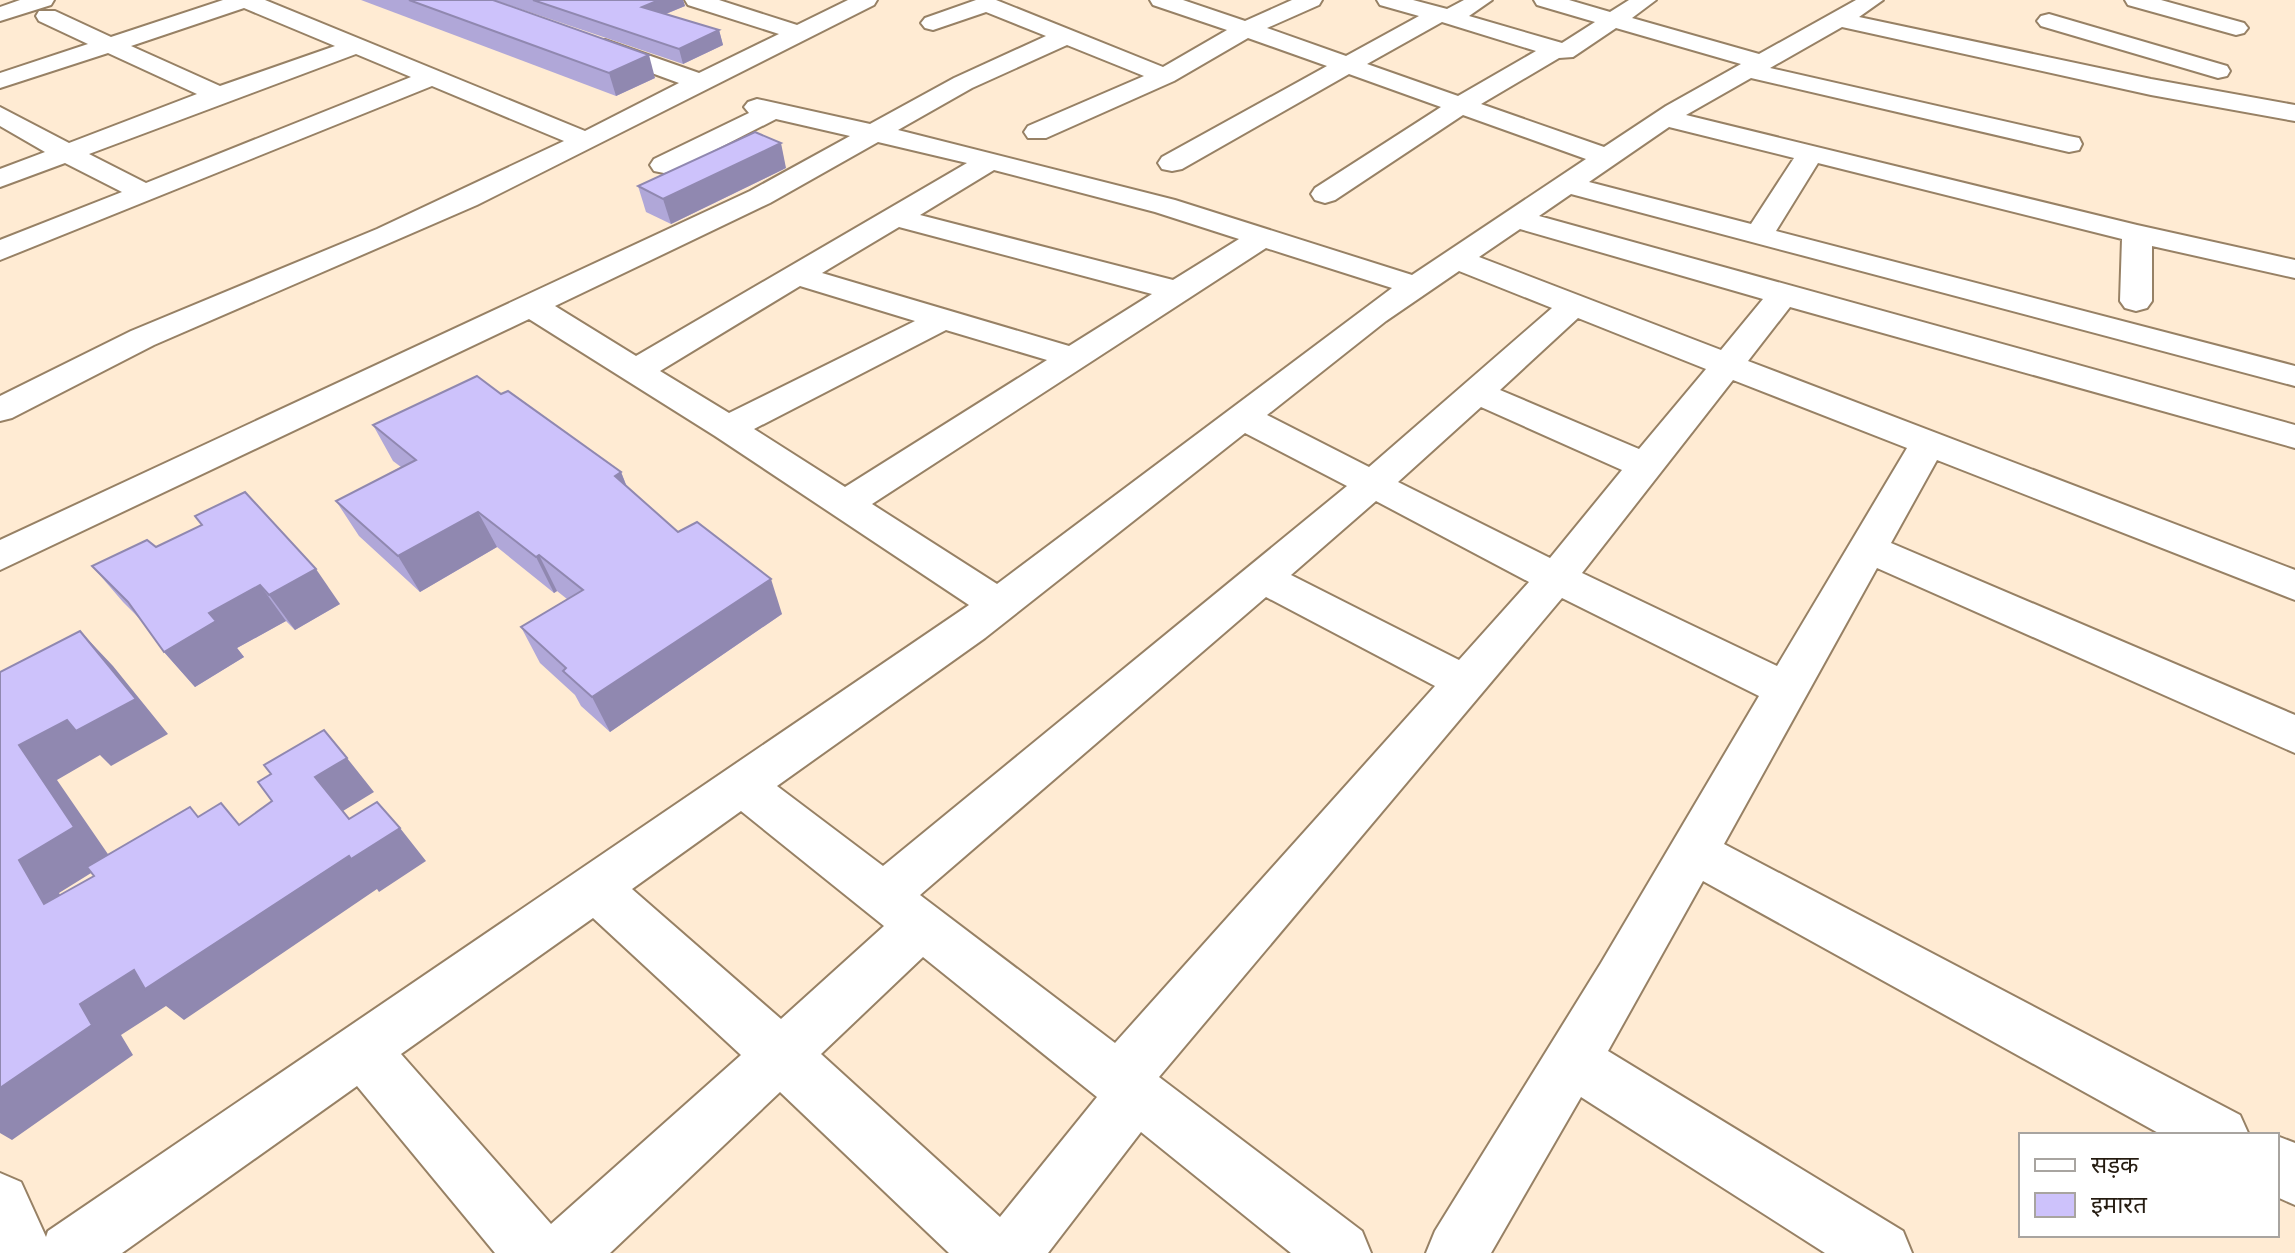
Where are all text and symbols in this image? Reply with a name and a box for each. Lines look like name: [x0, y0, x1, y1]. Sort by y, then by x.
legend: [2019, 1133, 2279, 1237]
text: सड़क: [2091, 1147, 2139, 1180]
text: इमारत: [2091, 1187, 2148, 1220]

